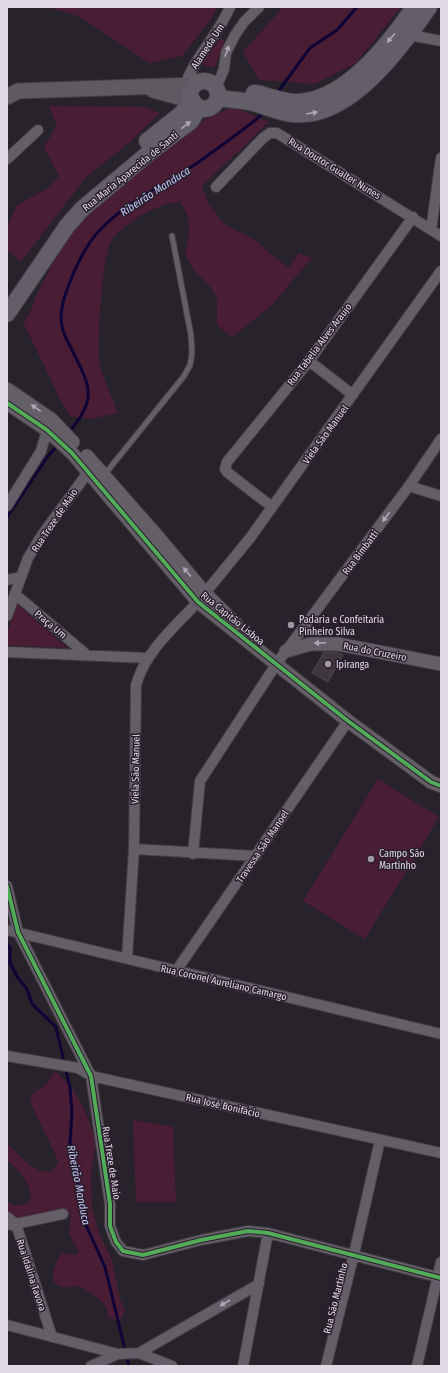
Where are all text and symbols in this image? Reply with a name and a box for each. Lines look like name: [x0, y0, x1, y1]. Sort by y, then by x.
street label: Alameda Um: [189, 22, 227, 71]
one-way arrow: [387, 34, 396, 43]
one-way arrow: [225, 44, 231, 56]
one-way arrow: [306, 109, 318, 115]
one-way arrow: [180, 121, 191, 129]
street label: Rua Maria Aparecida de Santi: [80, 129, 181, 214]
street label: Rua Doutor Gualter Nunes: [286, 136, 383, 202]
water label: Ribeirão Manduca: [118, 164, 193, 219]
street label: Rua Tabelia Alves Araujo: [285, 301, 355, 388]
street label: Viela São Manuel: [300, 402, 351, 466]
one-way arrow: [31, 404, 41, 412]
street label: Rua Treze de Maio: [29, 487, 80, 555]
one-way arrow: [382, 512, 390, 523]
street label: Rua Bimbatti: [340, 528, 381, 577]
one-way arrow: [183, 566, 192, 577]
street label: Rua Capitão Lisboa: [198, 590, 267, 648]
street label: Praça Um: [32, 608, 69, 642]
place label: Padaria e Confeitaria Pinheiro Silva: [299, 614, 384, 638]
marker: Padaria e Confeitaria Pinheiro Silva: [286, 620, 296, 630]
one-way arrow: [314, 640, 326, 647]
street label: Rua do Cruzeiro: [342, 640, 408, 664]
marker: Ipiranga: [323, 659, 333, 669]
place label: Ipiranga: [336, 659, 369, 671]
street label: Viela São Manuel: [129, 734, 143, 804]
street label: Travessa São Manoel: [234, 808, 292, 885]
place label: Campo São Martinho: [379, 848, 425, 872]
marker: Campo São Martinho: [366, 854, 376, 864]
street label: Rua Coronel Aureliano Camargo: [160, 963, 288, 1003]
street label: Rua José Bonifácio: [184, 1092, 261, 1120]
street label: Rua Treze de Maio: [99, 1126, 123, 1201]
water label: Ribeirão Manduca: [64, 1144, 93, 1226]
street label: Rua Idalina Tavora: [14, 1238, 48, 1313]
street label: Rua São Martinho: [321, 1262, 351, 1335]
one-way arrow: [219, 1300, 231, 1307]

